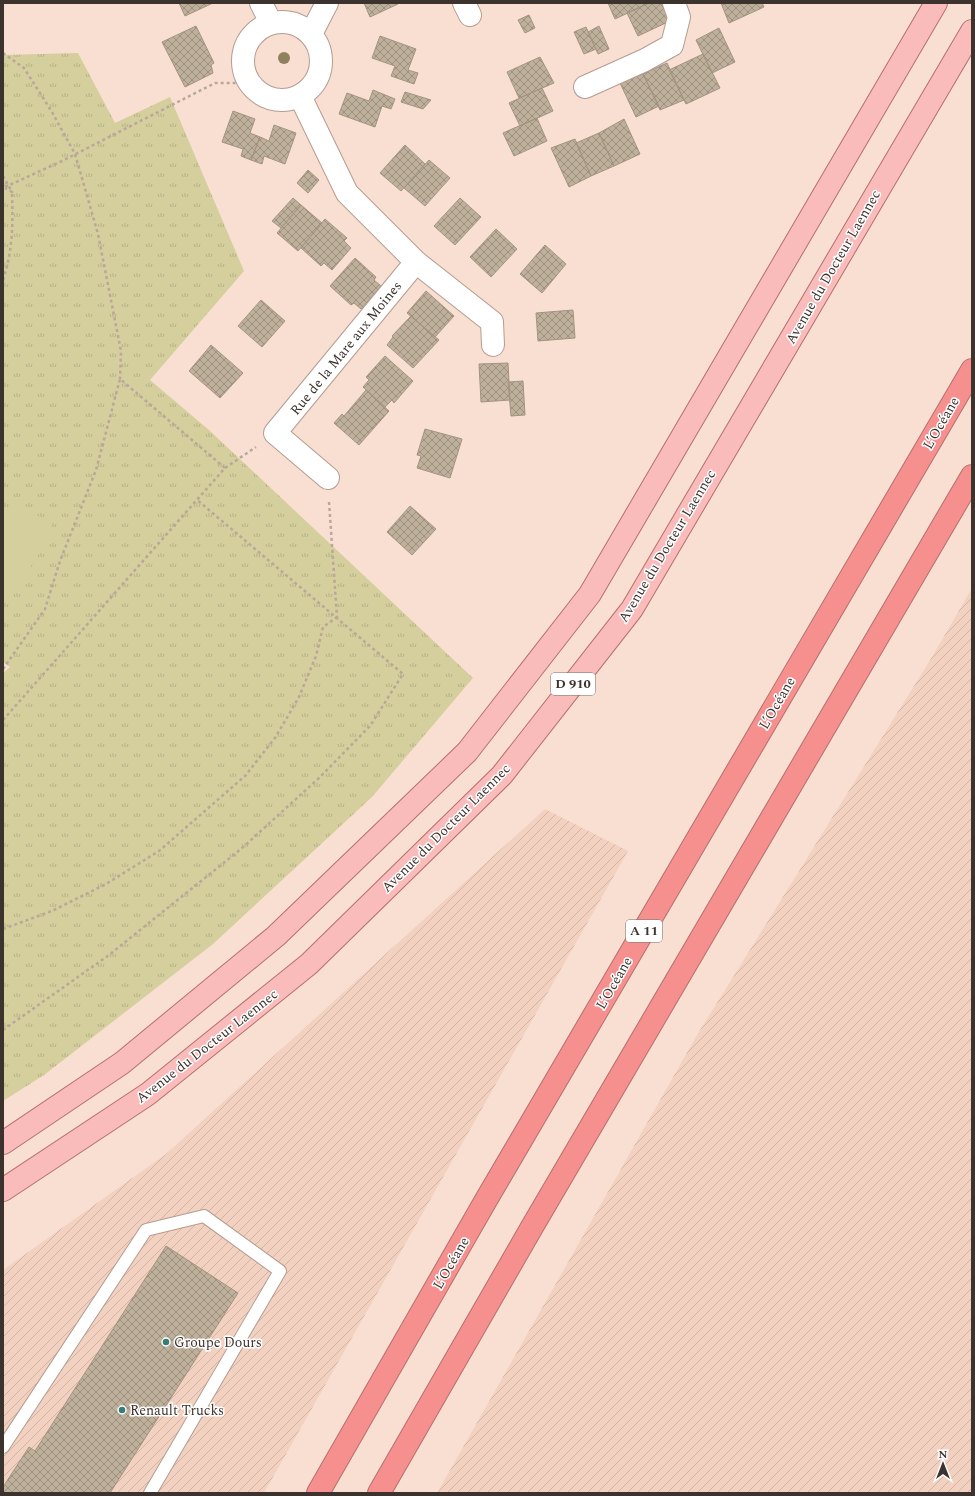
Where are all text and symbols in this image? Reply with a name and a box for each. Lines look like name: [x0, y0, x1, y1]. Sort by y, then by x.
street label: Avenue du Docteur Laennec: [780, 186, 886, 348]
street label: Rue de la Mare aux Moines: [285, 276, 407, 420]
street label: L’Océane: [917, 393, 965, 453]
street label: Avenue du Docteur Laennec: [613, 465, 721, 626]
road number: D 910: [551, 673, 595, 695]
street label: L’Océane: [753, 673, 801, 733]
street label: Avenue du Docteur Laennec: [377, 759, 515, 897]
road number: A 11: [626, 920, 662, 942]
street label: L’Océane: [590, 953, 638, 1013]
street label: Avenue du Docteur Laennec: [132, 984, 283, 1108]
street label: L’Océane: [427, 1233, 475, 1293]
place label: Groupe Dours: [174, 1332, 262, 1353]
marker: Groupe Dours: [161, 1337, 171, 1347]
place label: Renault Trucks: [130, 1400, 224, 1421]
marker: Renault Trucks: [117, 1405, 127, 1415]
north arrow: [923, 1444, 963, 1484]
text: N: [939, 1446, 948, 1463]

